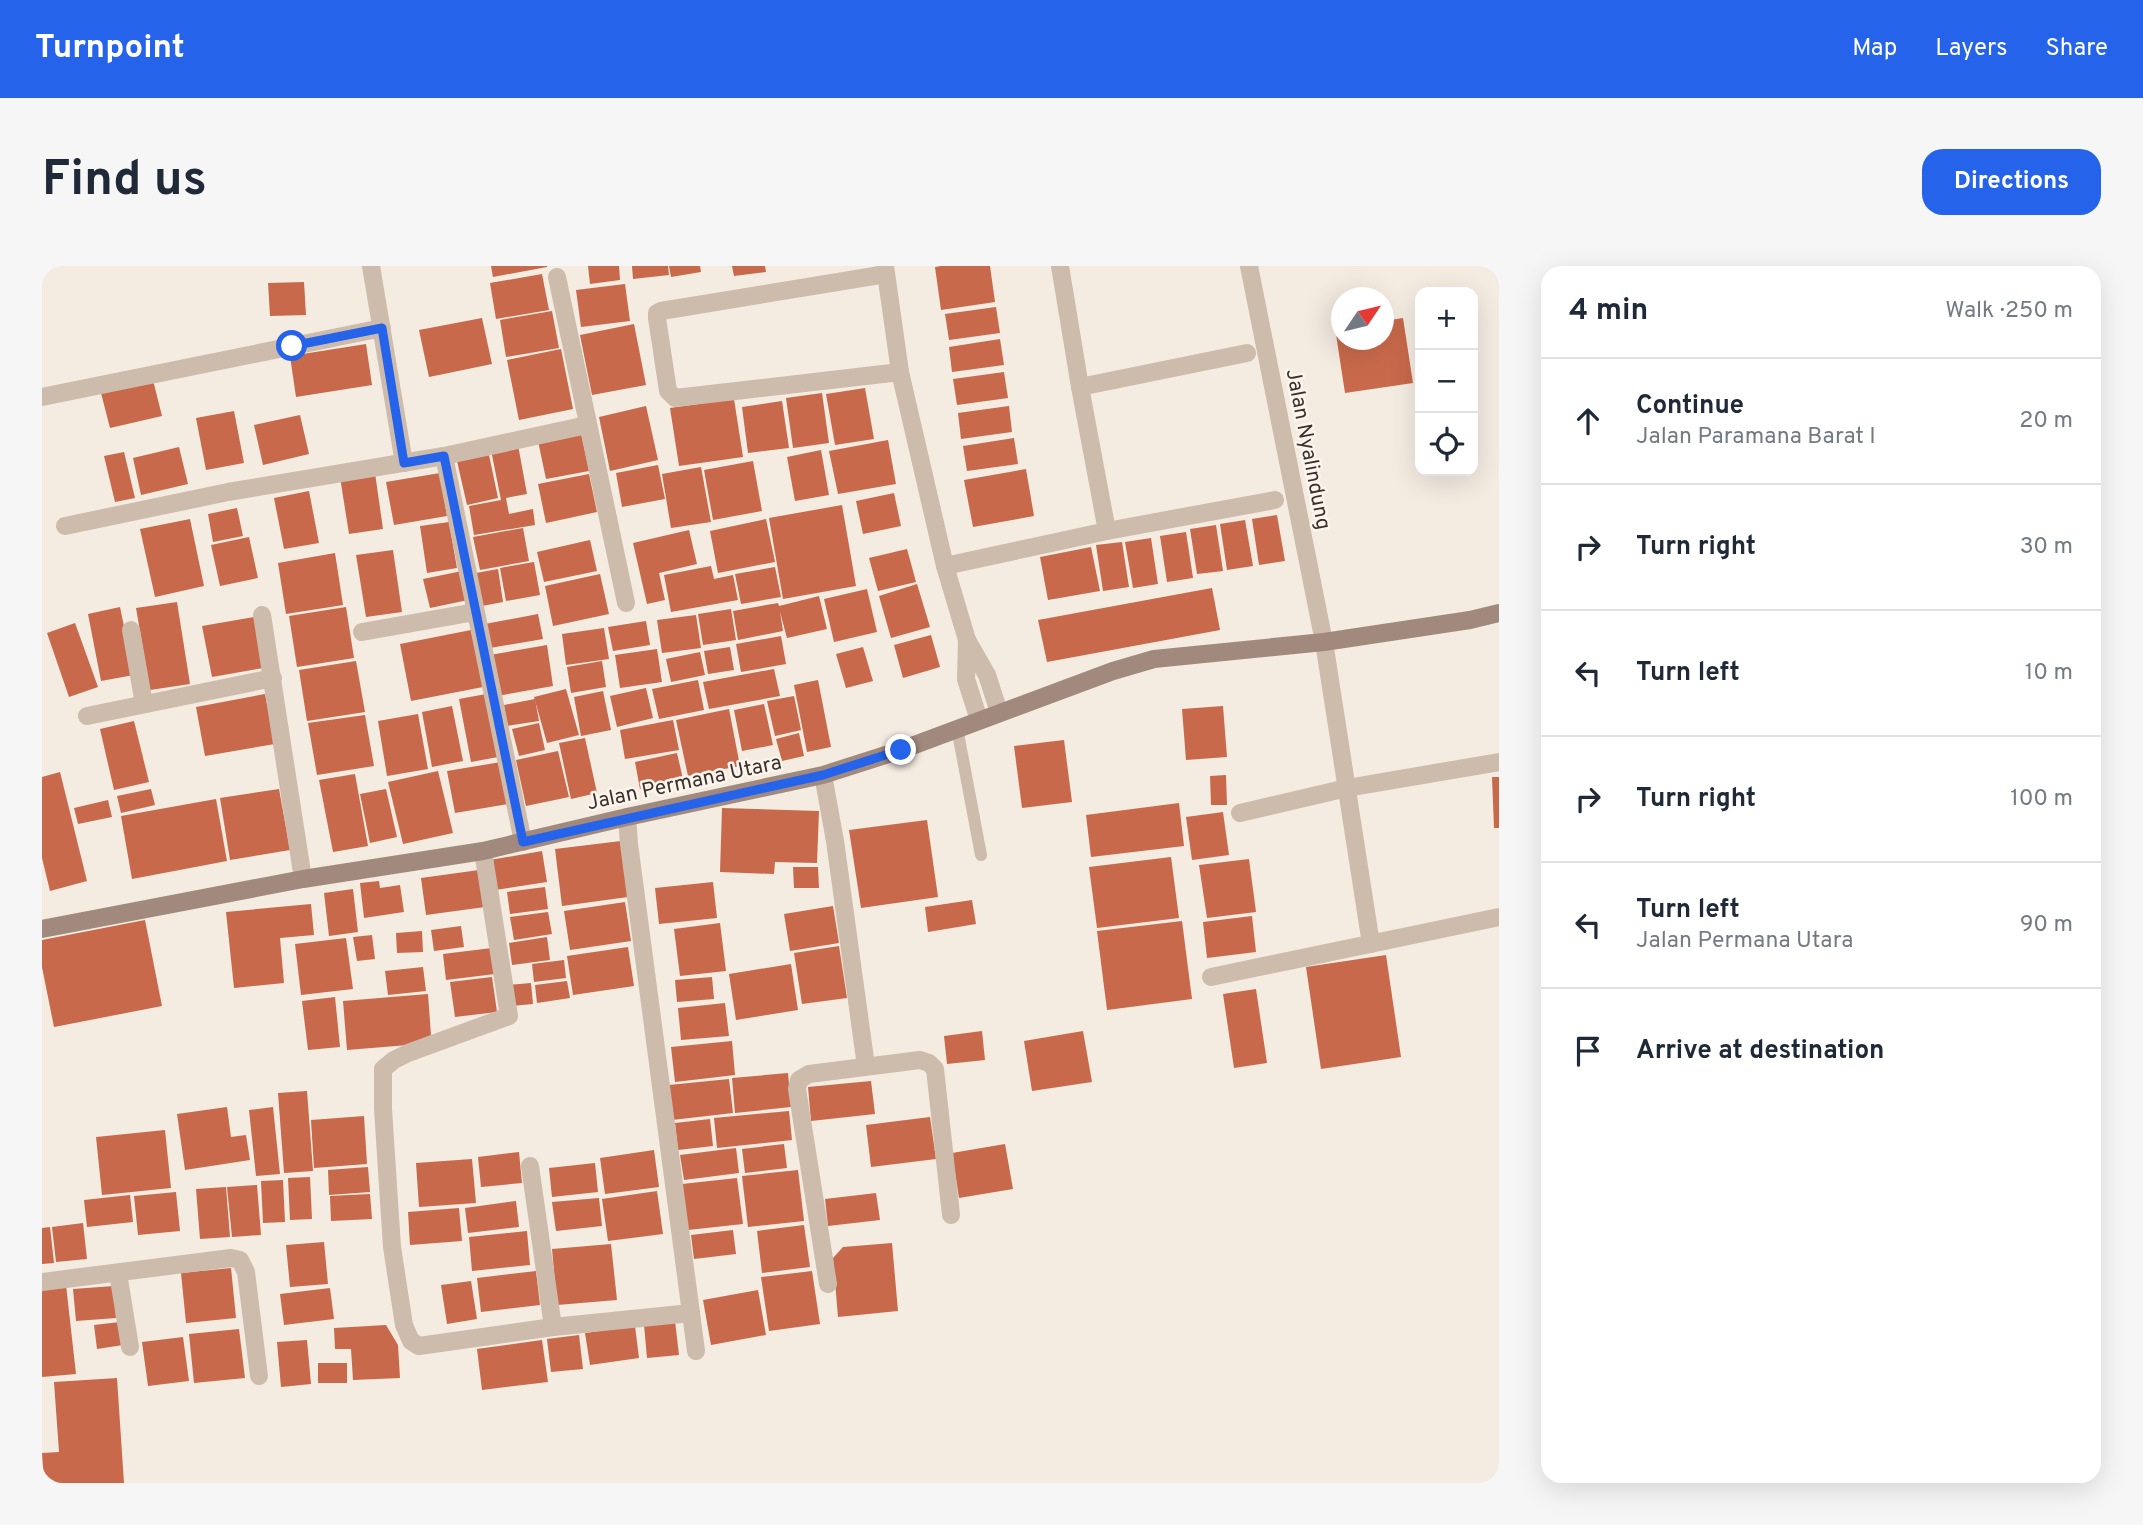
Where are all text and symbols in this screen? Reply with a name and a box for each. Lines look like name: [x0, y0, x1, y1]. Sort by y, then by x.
text: Turnpoint: [35, 28, 185, 70]
text: Map: [1852, 34, 1897, 64]
text: Layers: [1935, 34, 2007, 64]
text: Share: [2045, 34, 2108, 64]
button: Directions: [1922, 149, 2101, 215]
text: Find us: [42, 151, 207, 213]
north arrow: [1331, 287, 1394, 350]
map controls: [1415, 287, 1478, 476]
button: +: [1415, 287, 1478, 350]
text: 4 min: [1569, 293, 1648, 330]
text: Walk · 250 m: [1945, 297, 2073, 326]
route start: [276, 330, 307, 361]
button: −: [1415, 350, 1478, 413]
street label: Jalan Nyalindung: [1279, 367, 1336, 532]
text: Continue: [1636, 390, 1744, 423]
icon: ahead: [1569, 402, 1607, 440]
text: 20 m: [2019, 407, 2073, 436]
button: locate: [1415, 413, 1478, 476]
text: Jalan Paramana Barat I: [1636, 423, 1876, 452]
icon: right: [1569, 528, 1607, 566]
text: Turn right: [1636, 531, 1756, 564]
text: 30 m: [2020, 533, 2073, 562]
icon: left: [1569, 654, 1607, 692]
text: Turn left: [1636, 657, 1740, 690]
text: 10 m: [2025, 659, 2073, 688]
route end: [885, 734, 916, 765]
street label: Jalan Permana Utara: [584, 750, 784, 817]
icon: right: [1569, 780, 1607, 818]
text: Turn right: [1636, 783, 1756, 816]
text: 100 m: [2010, 785, 2073, 814]
text: Turn left: [1636, 894, 1740, 927]
icon: left: [1569, 906, 1607, 944]
text: 90 m: [2020, 911, 2073, 940]
text: Jalan Permana Utara: [1636, 927, 1853, 956]
icon: arrive: [1569, 1032, 1607, 1070]
text: Arrive at destination: [1636, 1035, 1884, 1068]

